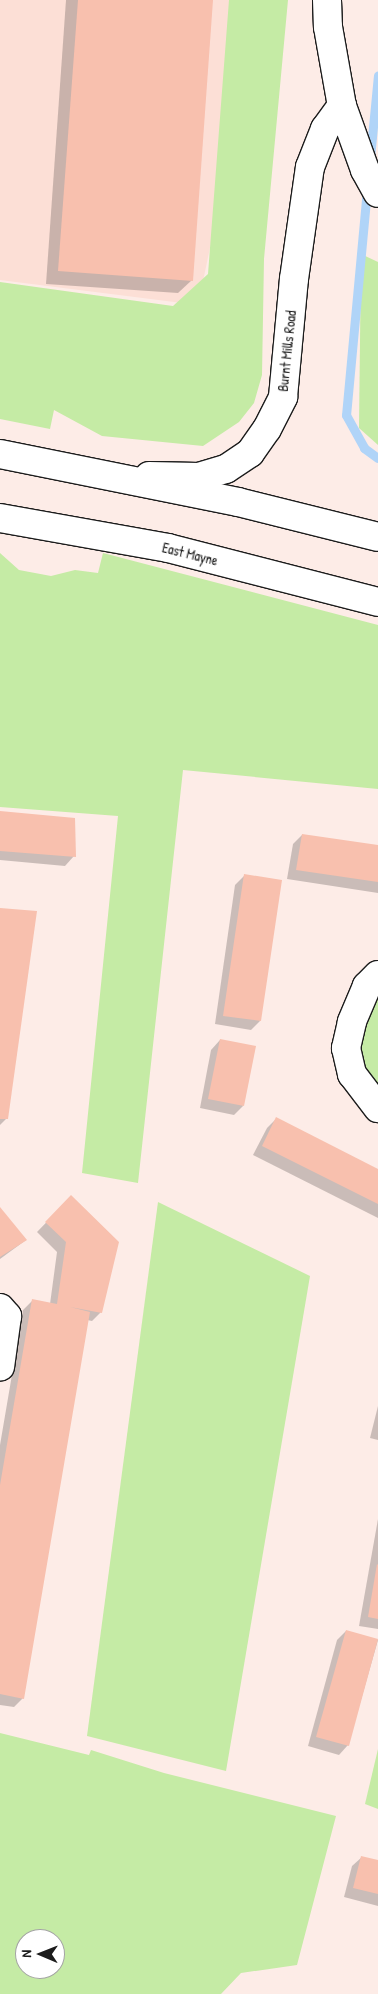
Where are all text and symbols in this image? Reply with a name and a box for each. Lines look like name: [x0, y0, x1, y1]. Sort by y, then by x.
street label: Burnt Mills Road: [274, 310, 300, 392]
street label: East Mayne: [160, 539, 220, 569]
north arrow: [15, 1929, 65, 1979]
text: N: [16, 1950, 35, 1958]

